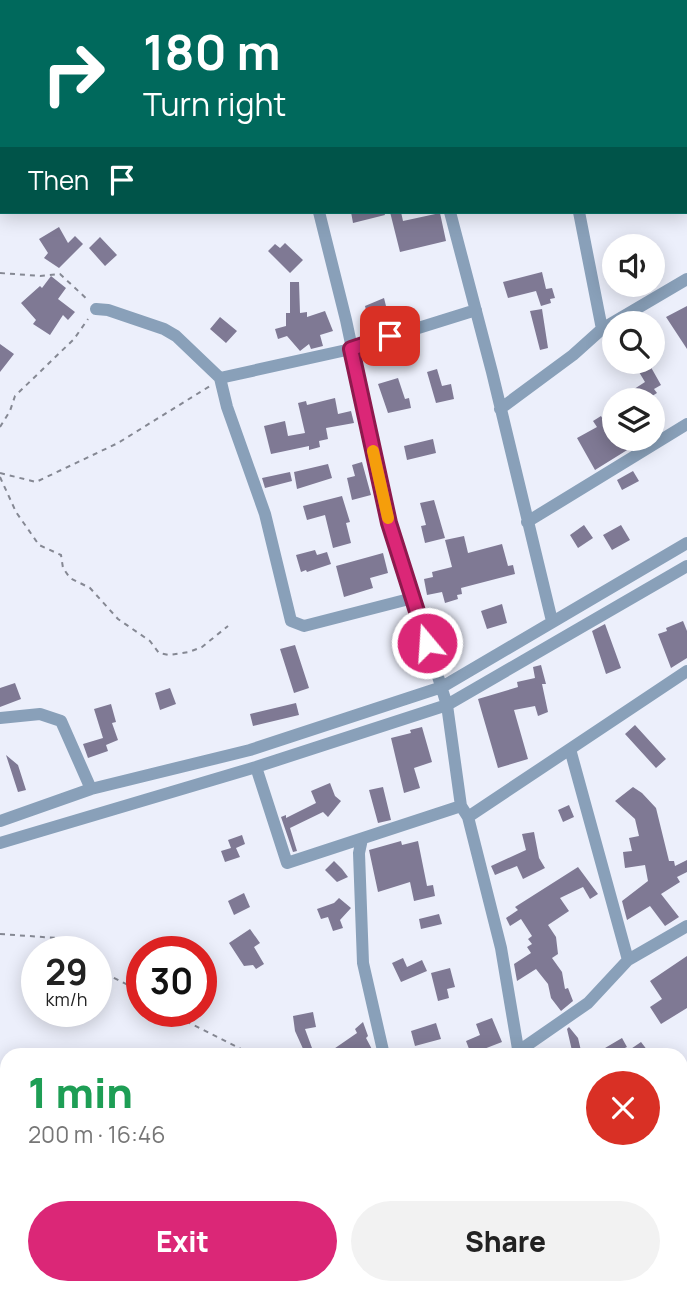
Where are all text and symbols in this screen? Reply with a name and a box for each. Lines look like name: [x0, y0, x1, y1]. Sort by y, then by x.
text: 180 m: [143, 18, 281, 85]
icon: right: [28, 28, 119, 119]
text: Turn right: [143, 82, 286, 126]
icon: arrive: [103, 161, 141, 199]
text: Then: [28, 162, 89, 198]
map controls: [602, 234, 665, 451]
button: sound: [602, 234, 665, 297]
pin: [360, 306, 420, 366]
button: search: [602, 311, 665, 374]
icon: arrive: [371, 317, 409, 355]
button: layers: [602, 388, 665, 451]
position arrow: [390, 606, 464, 680]
speed limit sign: 30: [126, 936, 217, 1027]
text: 29: [45, 948, 88, 996]
text: km/h: [46, 987, 87, 1011]
text: 1 min: [28, 1063, 133, 1121]
button: close: [586, 1071, 660, 1145]
text: 200 m · 16:46: [28, 1118, 166, 1150]
button: Exit: [28, 1201, 337, 1281]
button: Share: [351, 1201, 660, 1281]

